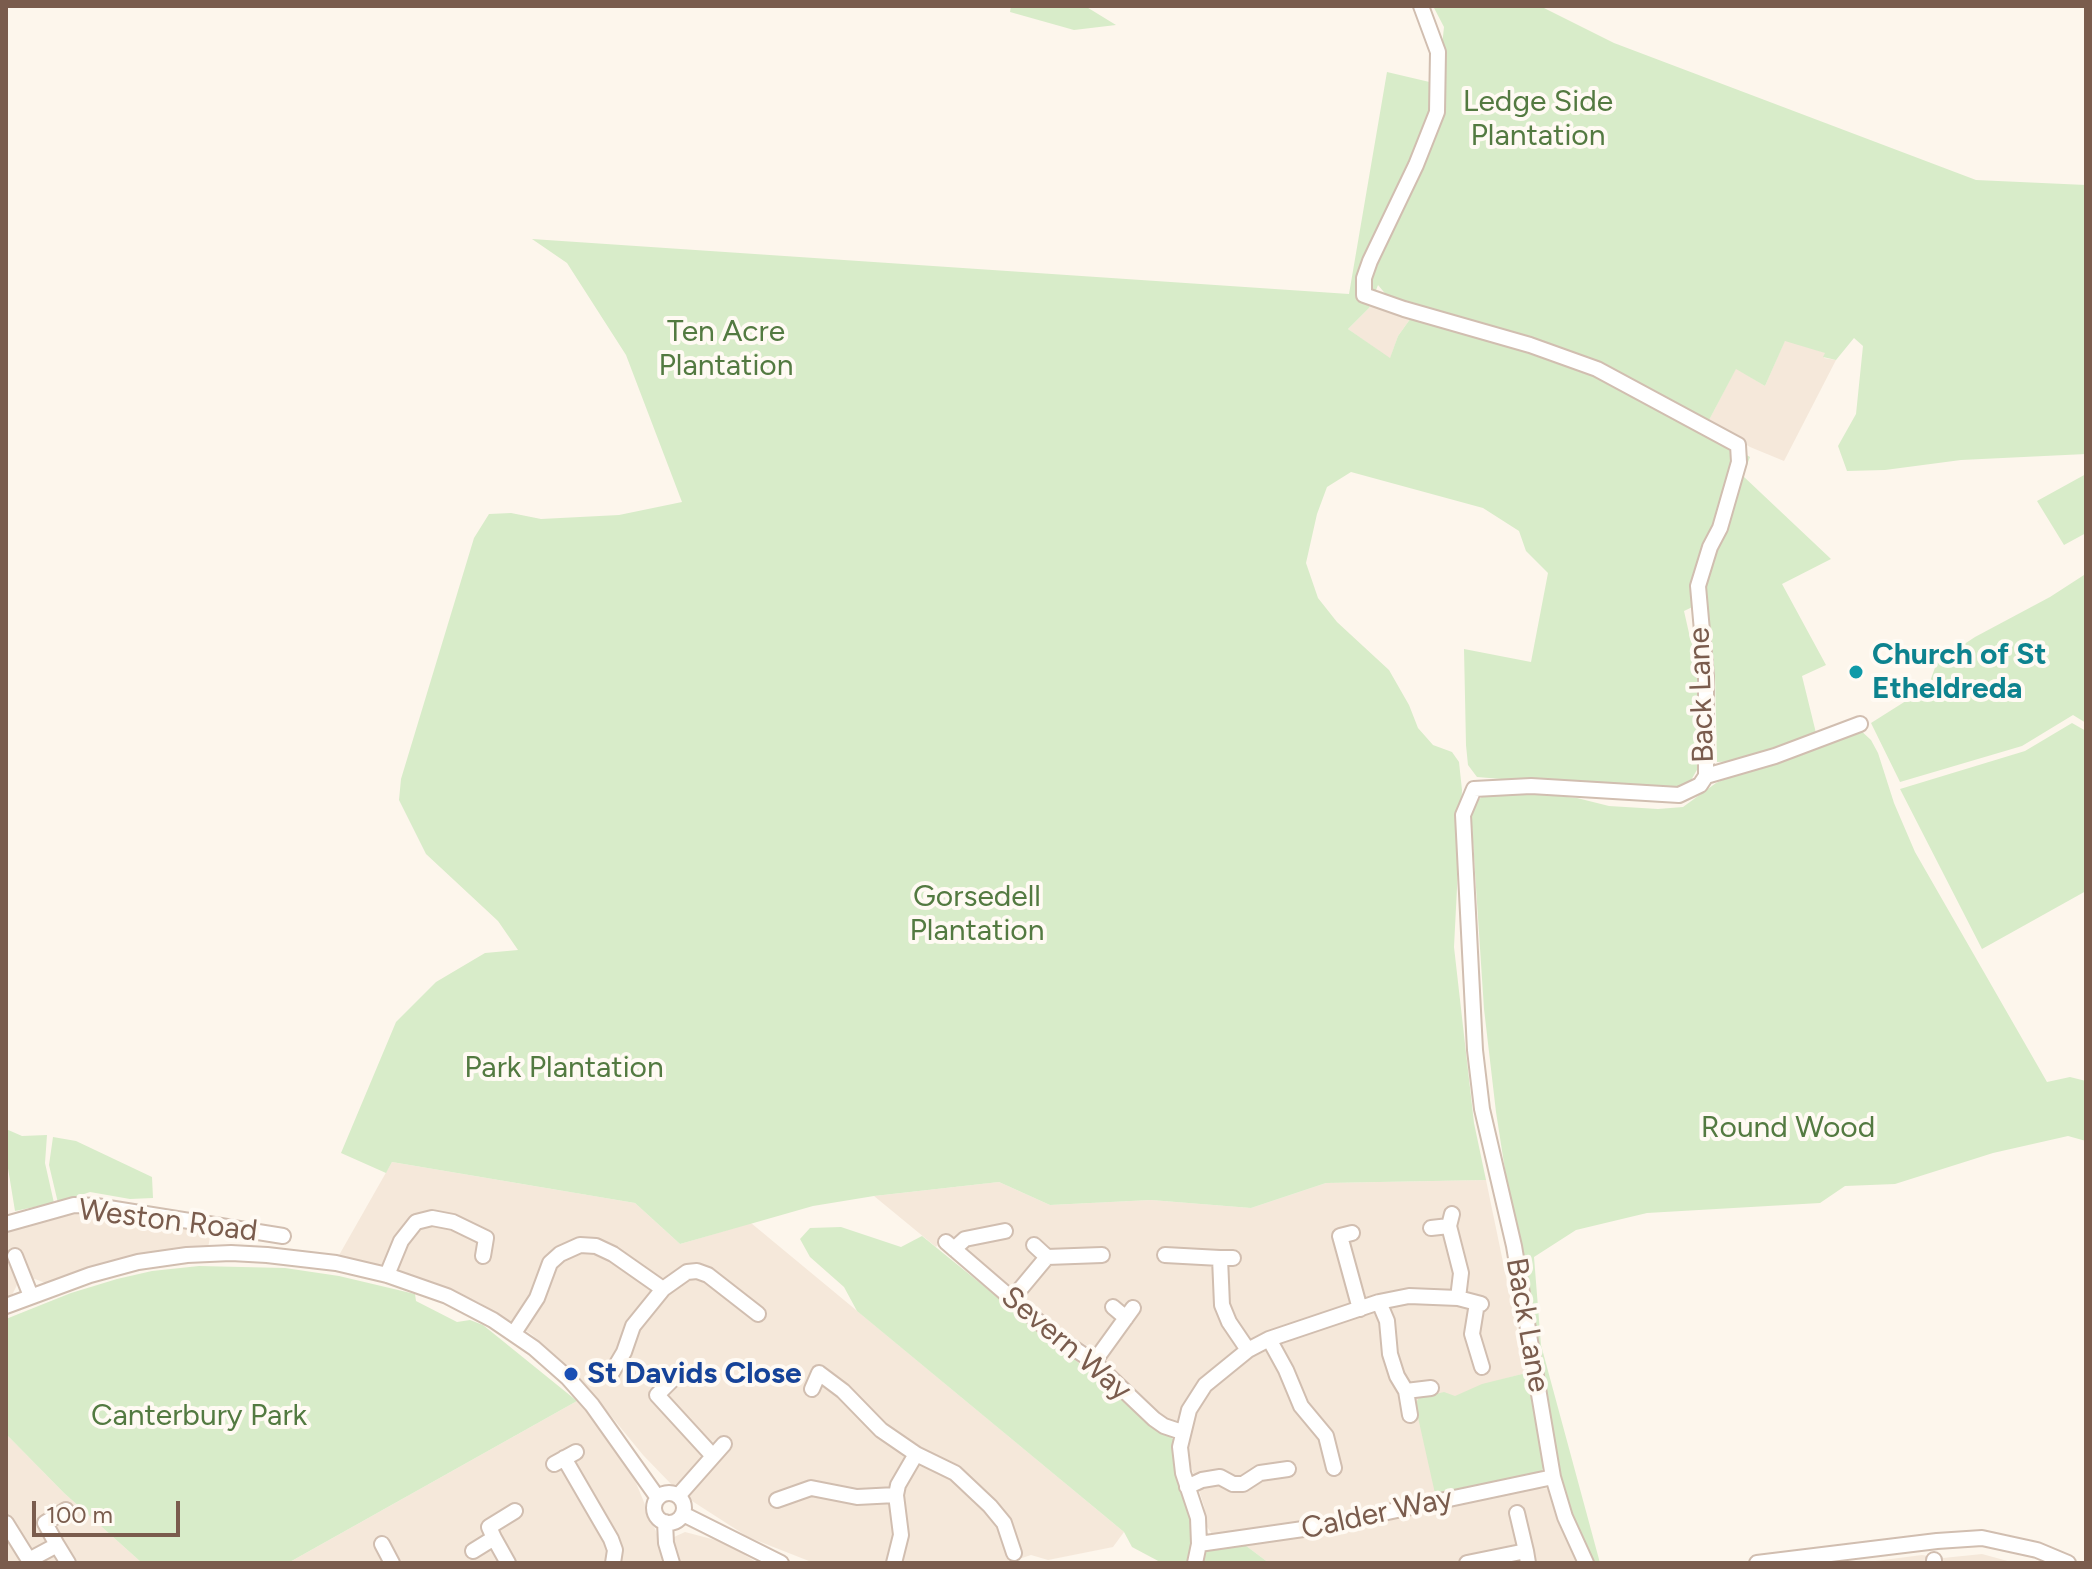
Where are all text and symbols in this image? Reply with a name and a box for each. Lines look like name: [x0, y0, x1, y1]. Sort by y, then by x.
park label: Ledge Side Plantation: [1463, 84, 1613, 154]
park label: Ten Acre Plantation: [658, 314, 794, 384]
street label: Back Lane: [1682, 626, 1722, 764]
place label: Church of St Etheldreda: [1872, 637, 2047, 708]
marker: Church of St Etheldreda: [1847, 663, 1865, 681]
park label: Gorsedell Plantation: [909, 879, 1045, 950]
park label: Park Plantation: [464, 1050, 664, 1086]
park label: Round Wood: [1701, 1110, 1875, 1146]
street label: Weston Road: [77, 1192, 259, 1250]
street label: Back Lane: [1497, 1255, 1557, 1395]
street label: Severn Way: [994, 1279, 1138, 1409]
place label: St Davids Close: [587, 1356, 802, 1392]
marker: St Davids Close: [562, 1365, 580, 1383]
park label: Canterbury Park: [91, 1398, 307, 1434]
street label: Calder Way: [1298, 1480, 1456, 1548]
scale bar: [36, 1485, 184, 1535]
text: 100 m: [46, 1500, 113, 1529]

